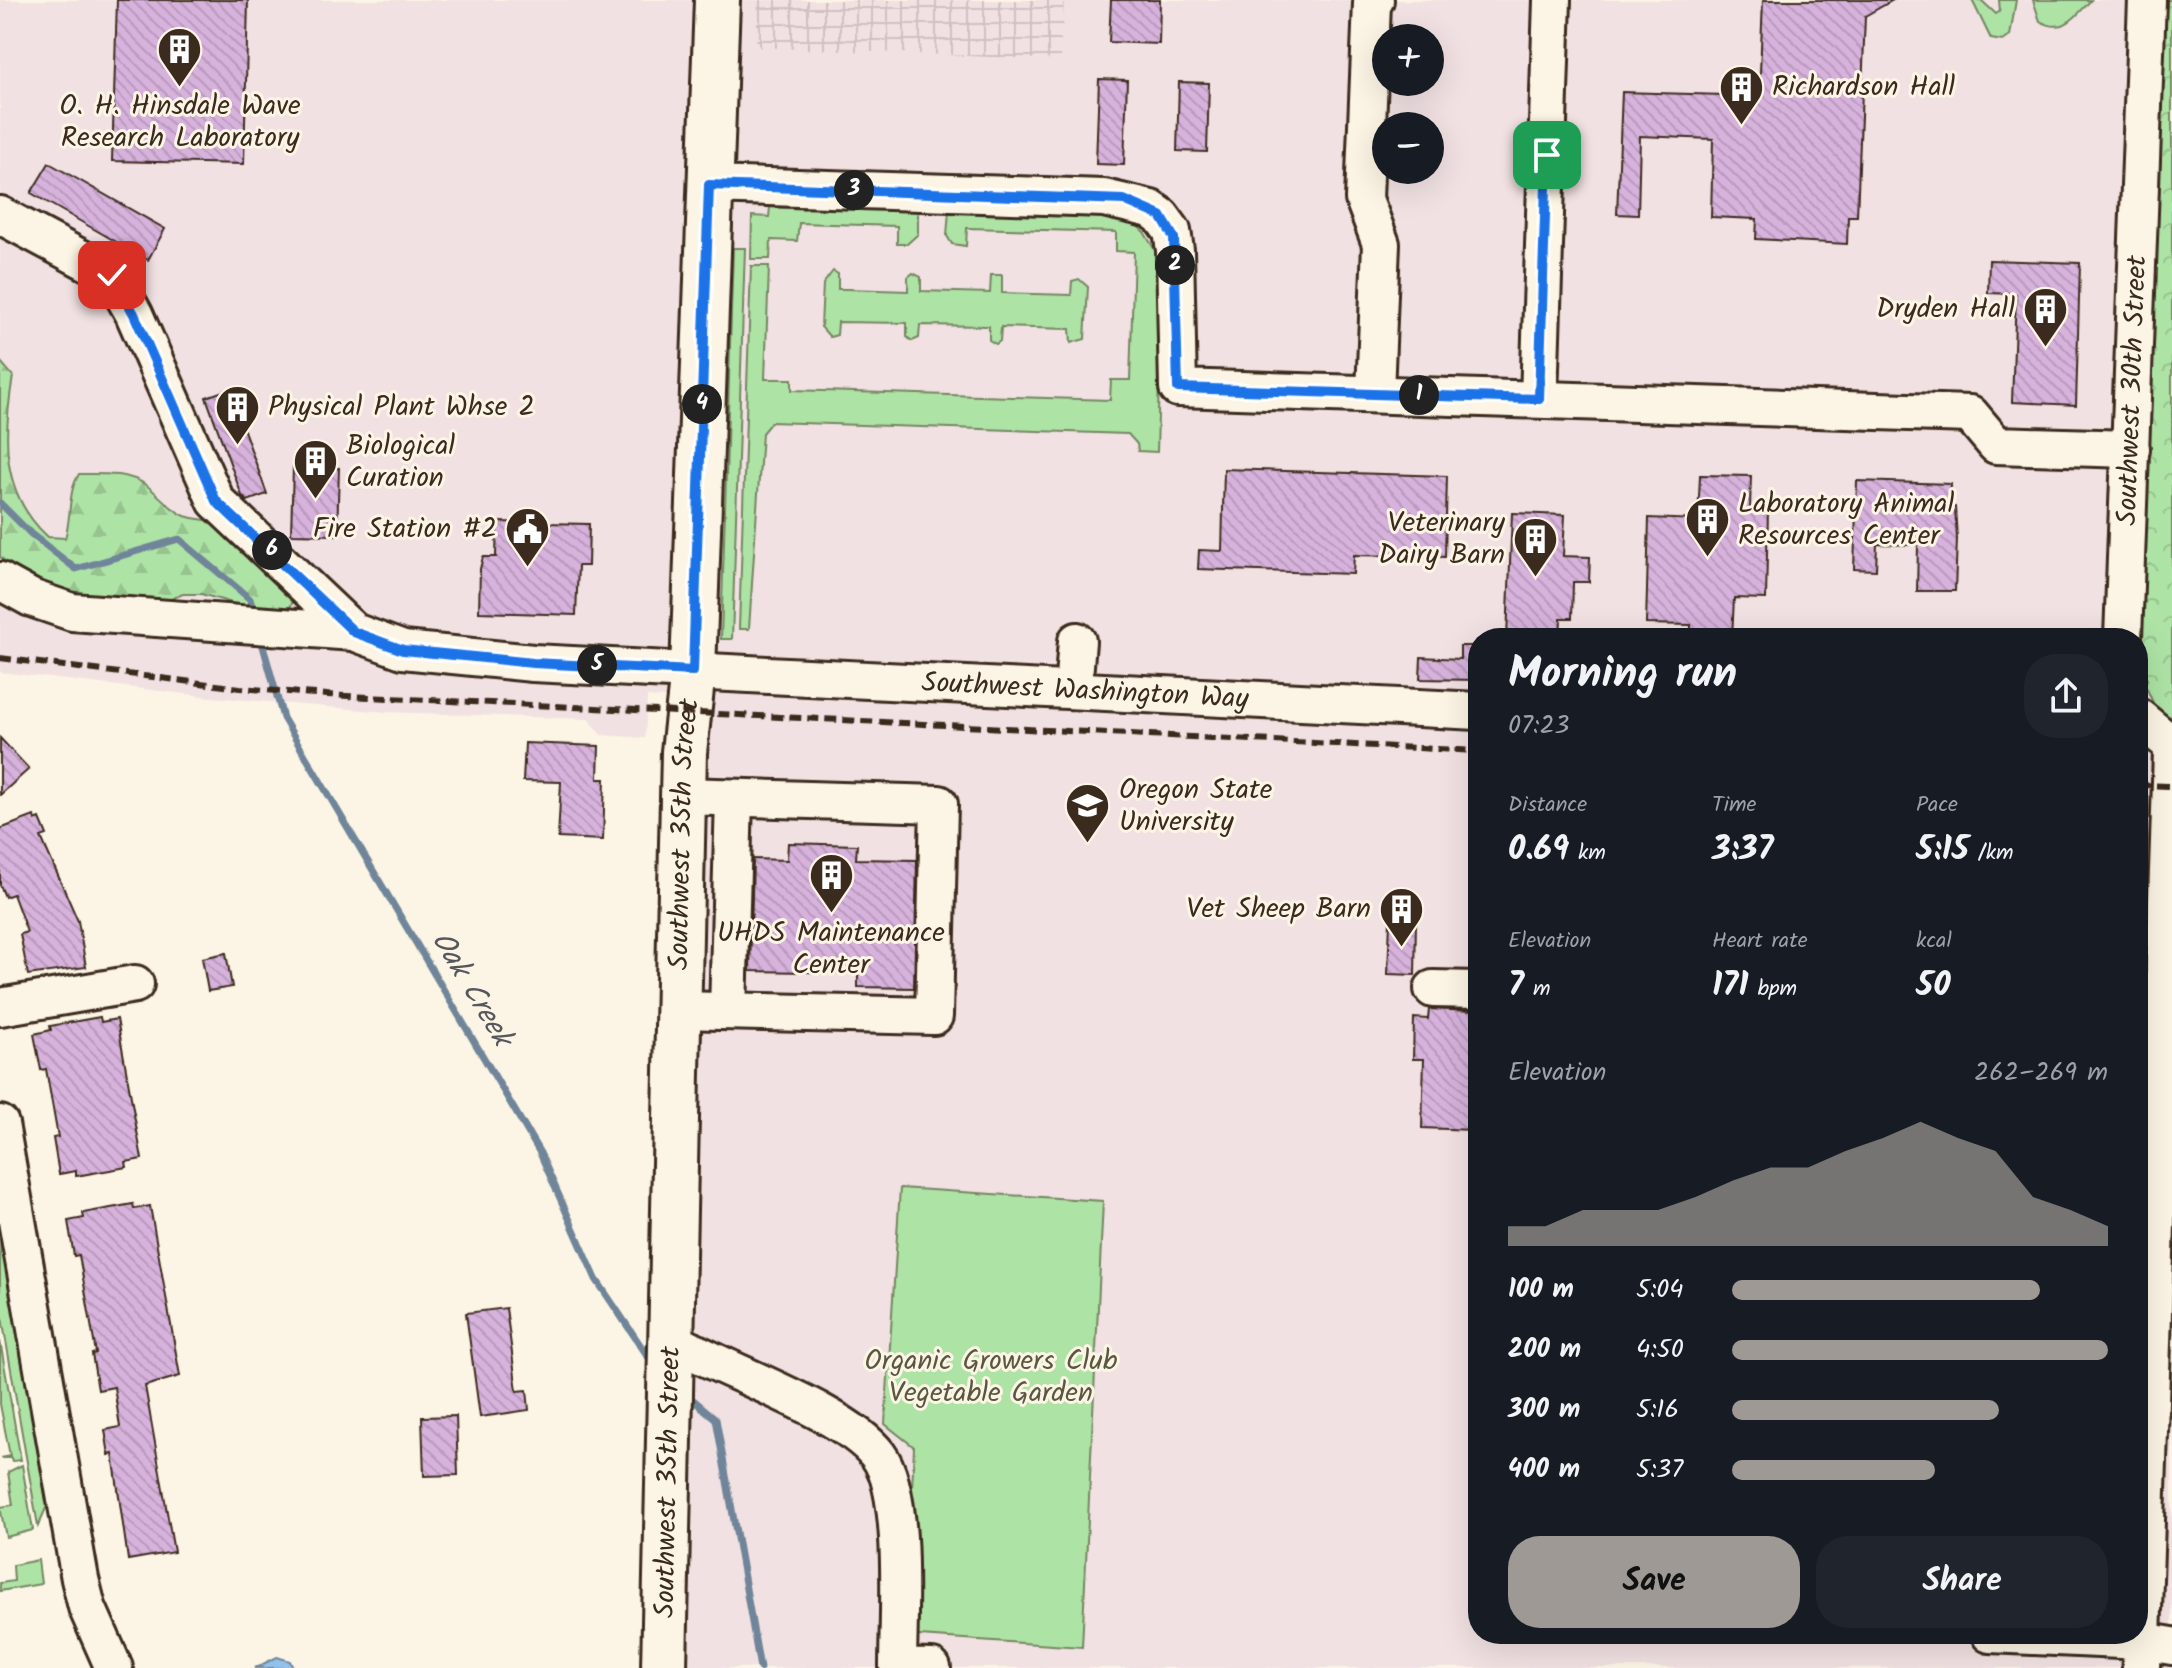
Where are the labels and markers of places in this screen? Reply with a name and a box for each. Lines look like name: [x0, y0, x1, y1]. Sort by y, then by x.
building icon: O. H. Hinsdale Wave Research Laboratory: [156, 25, 204, 88]
building icon: Richardson Hall: [1717, 63, 1765, 126]
place label: Richardson Hall: [1772, 65, 1955, 110]
place label: O. H. Hinsdale Wave Research Laboratory: [59, 84, 301, 161]
pin: [1513, 121, 1581, 189]
pin: 3: [834, 170, 874, 210]
pin: [78, 241, 146, 309]
pin: 2: [1155, 245, 1195, 285]
building icon: Dryden Hall: [2022, 285, 2070, 348]
place label: Dryden Hall: [1876, 287, 2015, 332]
pin: 1: [1399, 375, 1439, 415]
building icon: Physical Plant Whse 2: [213, 383, 261, 446]
pin: 4: [682, 384, 722, 424]
place label: Physical Plant Whse 2: [268, 385, 535, 430]
place label: Biological Curation: [346, 424, 455, 501]
building icon: Biological Curation: [291, 438, 339, 501]
place label: Laboratory Animal Resources Center: [1738, 482, 1954, 559]
building icon: Laboratory Animal Resources Center: [1683, 496, 1731, 559]
place label: Veterinary Dairy Barn: [1378, 501, 1506, 578]
public building icon: Fire Station #2: [504, 505, 552, 568]
place label: Fire Station #2: [313, 507, 497, 552]
building icon: Veterinary Dairy Barn: [1512, 515, 1560, 578]
pin: 6: [252, 530, 292, 570]
pin: 5: [577, 645, 617, 685]
place label: Oregon State University: [1119, 768, 1273, 845]
school or university icon: Oregon State University: [1064, 782, 1112, 845]
building icon: UHDS Maintenance Center: [807, 852, 855, 915]
building icon: Vet Sheep Barn: [1378, 885, 1426, 948]
place label: Vet Sheep Barn: [1187, 887, 1371, 932]
place label: UHDS Maintenance Center: [717, 911, 945, 988]

